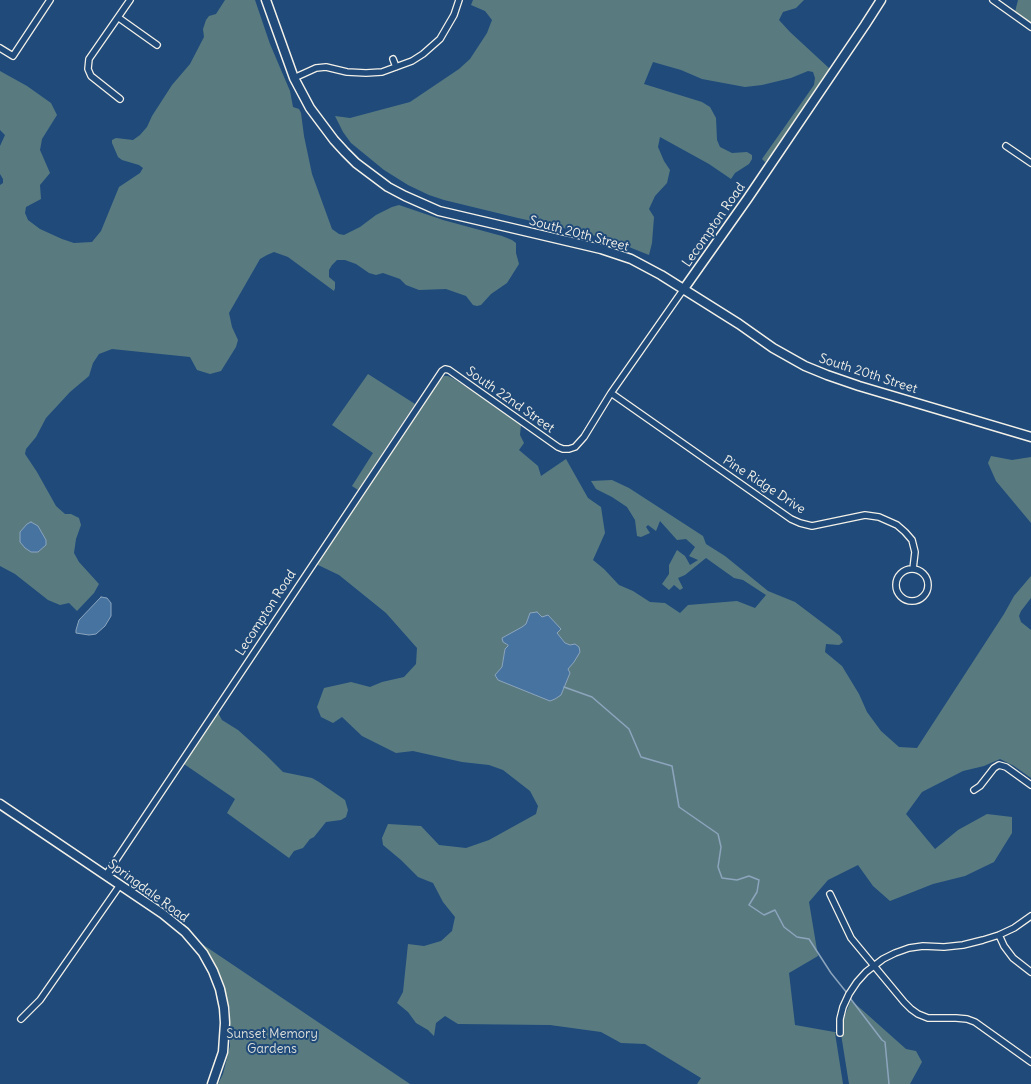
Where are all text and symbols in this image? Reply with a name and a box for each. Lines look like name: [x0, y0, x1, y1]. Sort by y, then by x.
street label: Lecompton Road: [679, 180, 749, 270]
street label: South 20th Street: [528, 213, 630, 255]
street label: South 20th Street: [817, 351, 919, 397]
street label: South 22nd Street: [463, 364, 557, 436]
street label: Pine Ridge Drive: [720, 453, 808, 517]
street label: Lecompton Road: [233, 567, 299, 659]
street label: Springdale Road: [105, 856, 191, 926]
park label: Sunset Memory Gardens: [226, 1026, 318, 1057]

